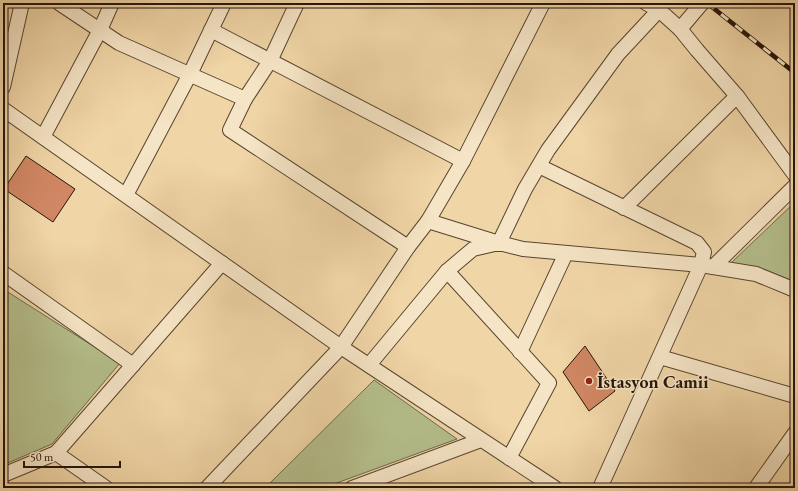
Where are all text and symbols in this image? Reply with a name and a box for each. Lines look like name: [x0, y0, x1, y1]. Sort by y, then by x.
place label: İstasyon Camii: [597, 370, 709, 393]
marker: İstasyon Camii: [584, 376, 594, 386]
scale bar: [24, 443, 120, 469]
text: 50 m: [30, 449, 54, 465]

